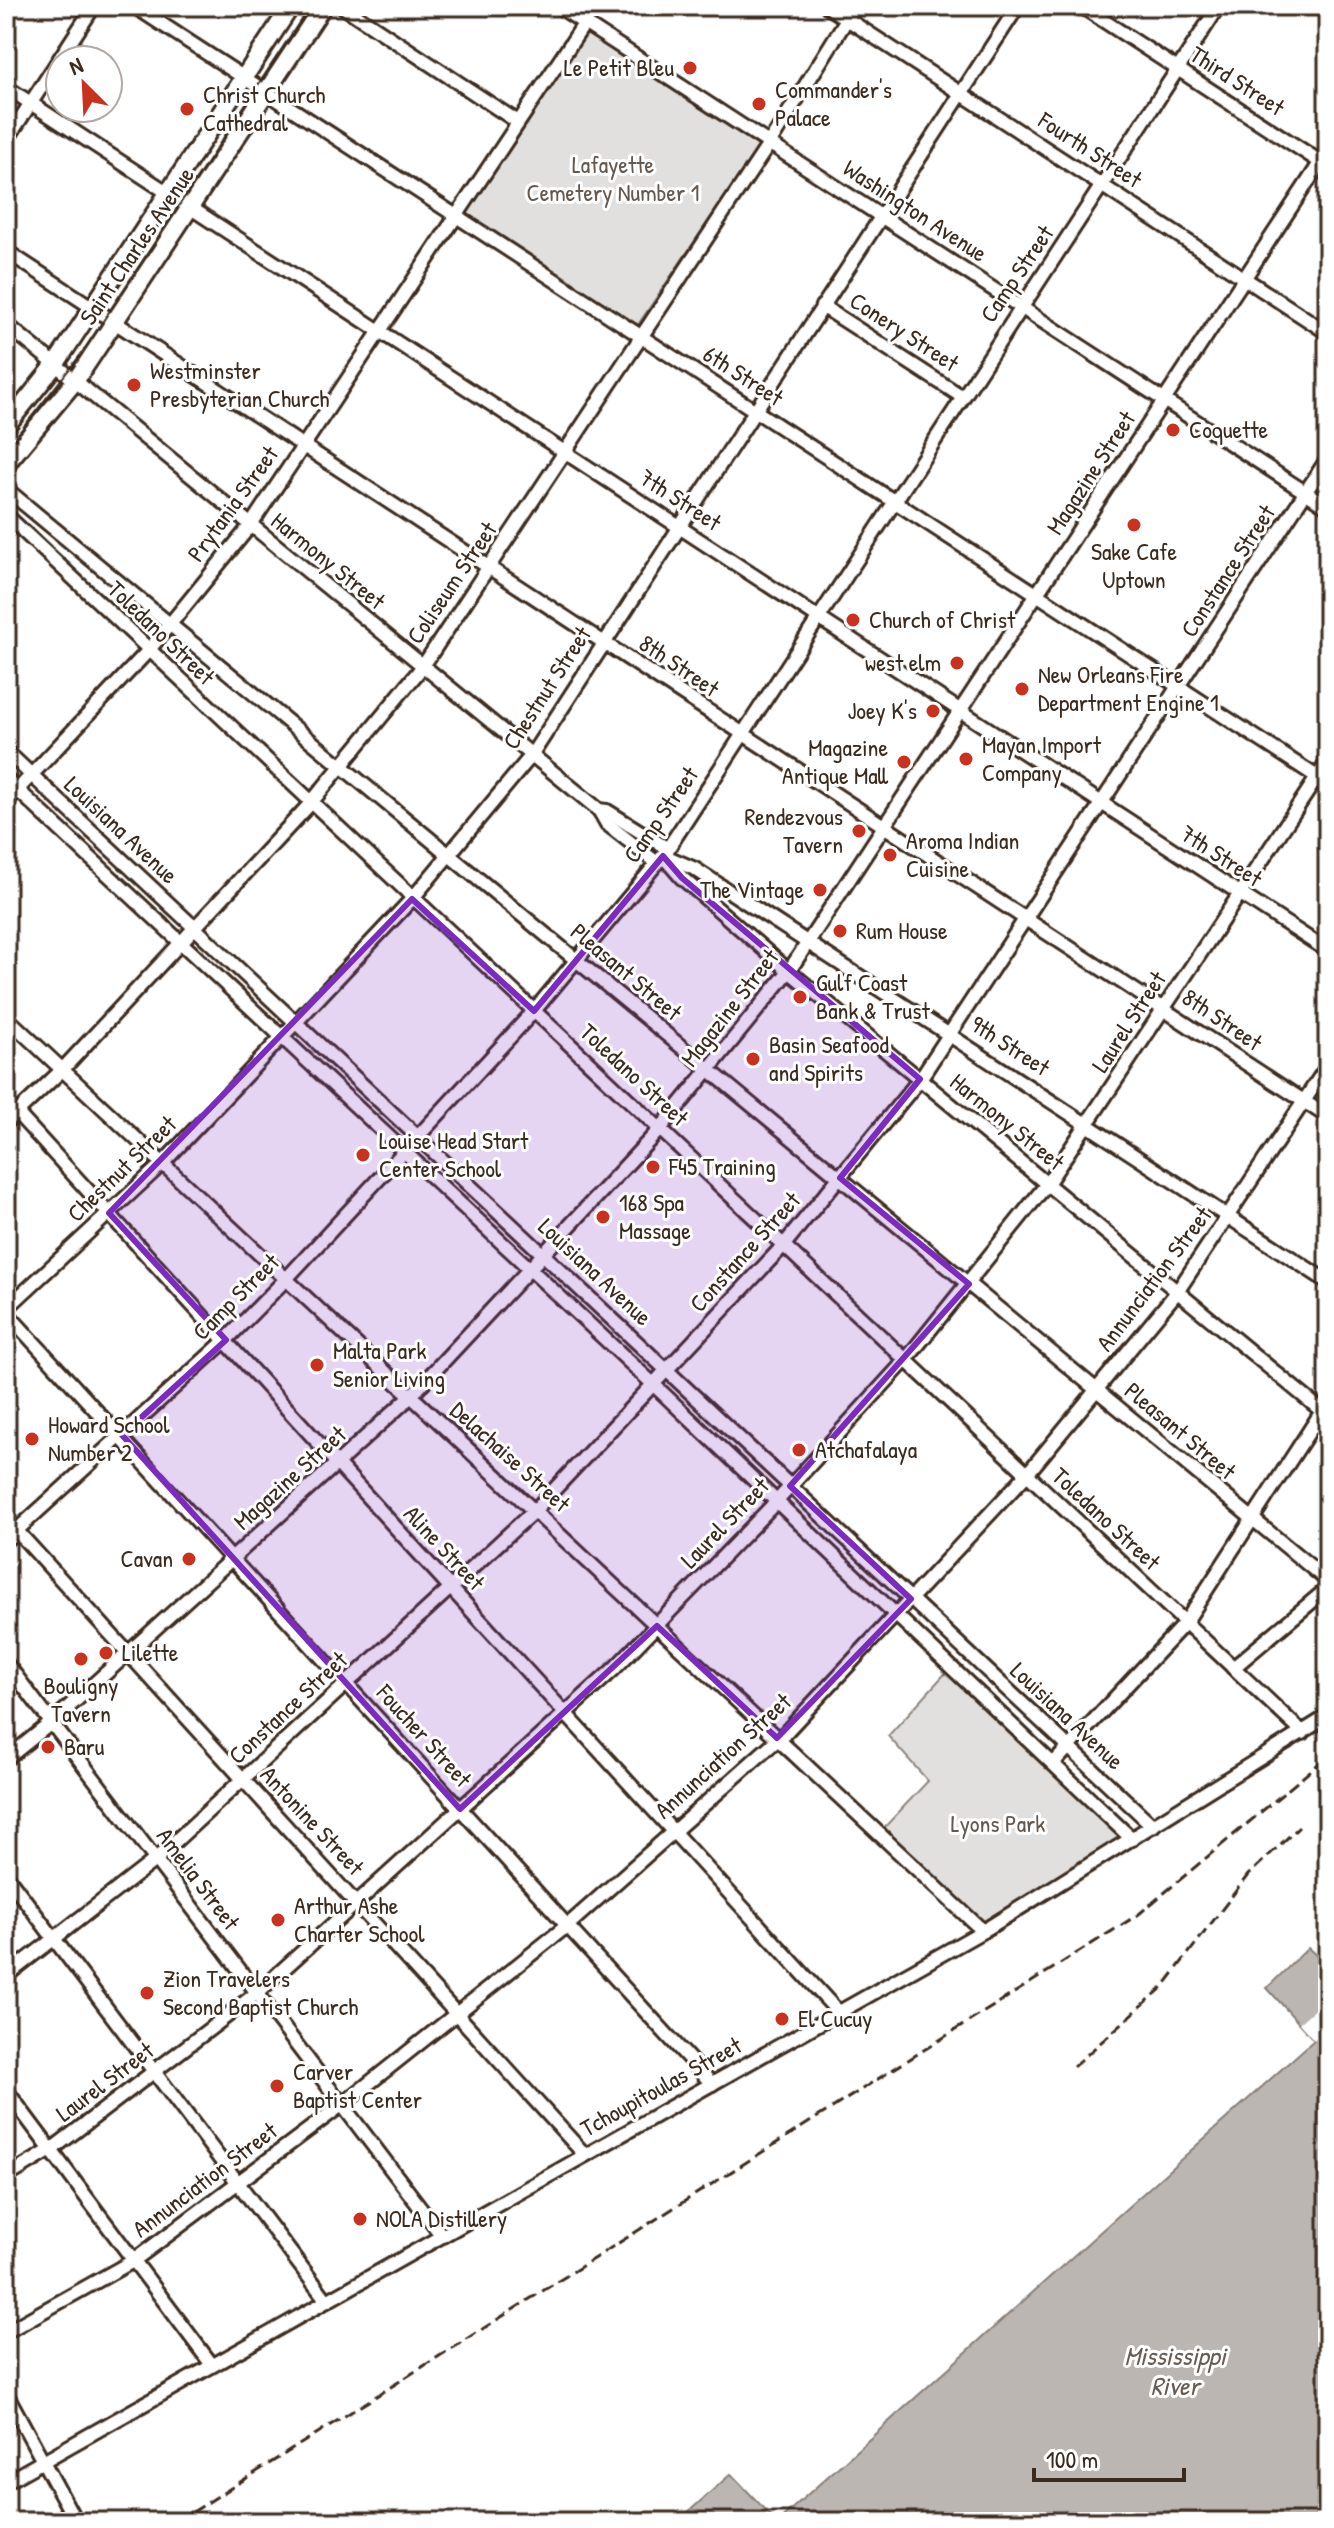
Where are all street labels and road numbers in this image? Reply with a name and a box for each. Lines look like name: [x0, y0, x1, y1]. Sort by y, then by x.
street label: Third Street: [1184, 38, 1292, 123]
street label: Fourth Street: [1032, 103, 1149, 195]
street label: Washington Avenue: [837, 152, 994, 269]
street label: Saint Charles Avenue: [71, 160, 201, 331]
street label: Camp Street: [972, 218, 1061, 328]
street label: Conery Street: [844, 284, 966, 379]
street label: 6th Street: [697, 337, 790, 413]
street label: Magazine Street: [1038, 404, 1142, 540]
street label: Prytania Street: [179, 439, 285, 568]
street label: 7th Street: [633, 461, 728, 538]
street label: Constance Street: [1172, 498, 1282, 643]
street label: Harmony Street: [265, 504, 393, 617]
street label: Coliseum Street: [399, 515, 504, 650]
street label: Toledano Street: [101, 573, 223, 692]
street label: Chestnut Street: [495, 619, 598, 755]
street label: 8th Street: [633, 627, 726, 704]
street label: Camp Street: [615, 759, 705, 869]
street label: Louisiana Avenue: [58, 768, 186, 890]
street label: 7th Street: [1174, 817, 1269, 894]
street label: Pleasant Street: [564, 915, 690, 1028]
street label: Magazine Street: [673, 941, 786, 1073]
street label: Laurel Street: [1084, 964, 1173, 1078]
street label: 8th Street: [1176, 981, 1269, 1058]
street label: 9th Street: [965, 1008, 1057, 1083]
street label: Toledano Street: [573, 1016, 696, 1133]
street label: Harmony Street: [944, 1065, 1072, 1178]
street label: Chestnut Street: [60, 1108, 183, 1229]
street label: Constance Street: [682, 1184, 807, 1318]
street label: Annunciation Street: [1088, 1199, 1219, 1357]
street label: Louisiana Avenue: [532, 1210, 660, 1332]
street label: Camp Street: [185, 1245, 286, 1347]
street label: Pleasant Street: [1118, 1374, 1244, 1487]
street label: Delachaise Street: [444, 1394, 578, 1519]
street label: Magazine Street: [226, 1418, 353, 1536]
street label: Toledano Street: [1045, 1460, 1168, 1577]
street label: Laurel Street: [673, 1469, 776, 1575]
street label: Aline Street: [397, 1498, 493, 1597]
street label: Constance Street: [221, 1643, 354, 1771]
street label: Louisiana Avenue: [1004, 1654, 1132, 1776]
street label: Foucher Street: [369, 1676, 480, 1794]
street label: Annunciation Street: [647, 1685, 798, 1825]
street label: Antonine Street: [254, 1759, 372, 1882]
street label: Amelia Street: [150, 1821, 248, 1937]
street label: Tchoupitoulas Street: [574, 2028, 747, 2144]
street label: Laurel Street: [49, 2034, 160, 2128]
street label: Annunciation Street: [125, 2114, 284, 2244]

